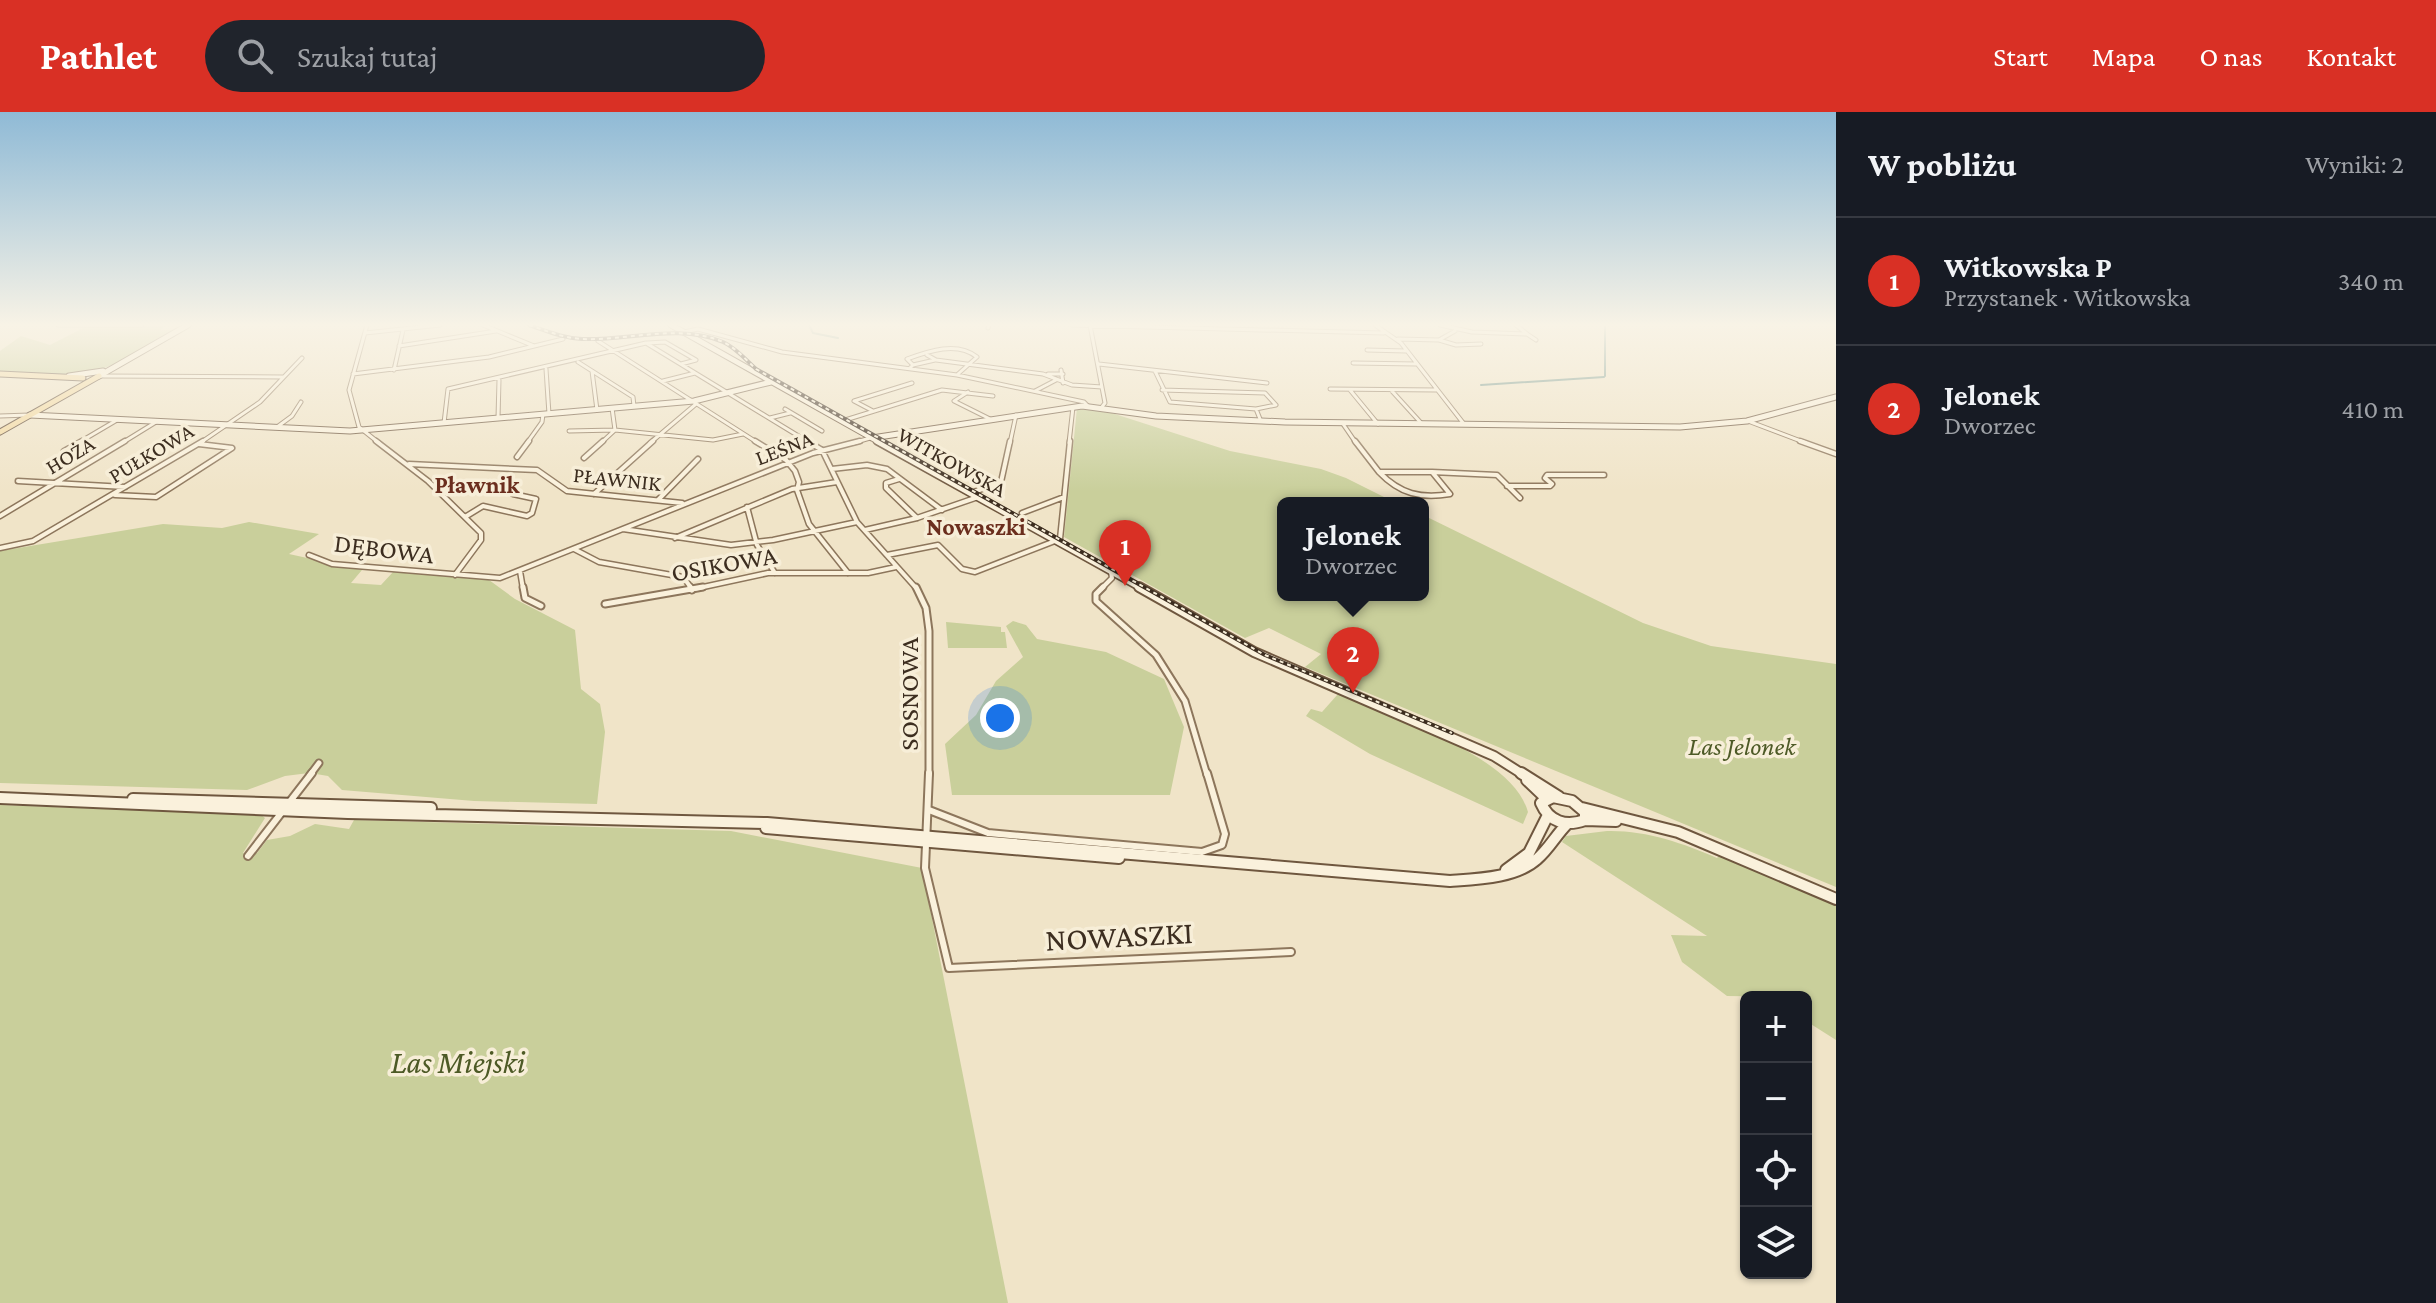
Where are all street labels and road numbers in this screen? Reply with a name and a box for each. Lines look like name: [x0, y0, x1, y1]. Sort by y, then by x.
street label: PUŁKOWA: [104, 418, 199, 488]
street label: WITKOWSKA: [893, 422, 1011, 502]
street label: LEŚNA: [751, 425, 817, 470]
street label: HOŻA: [41, 430, 100, 479]
street label: PŁAWNIK: [572, 462, 662, 496]
street label: DĘBOWA: [332, 528, 436, 570]
street label: OSIKOWA: [669, 540, 779, 588]
street label: SOSNOWA: [895, 637, 924, 751]
street label: NOWASZKI: [1044, 914, 1194, 958]

